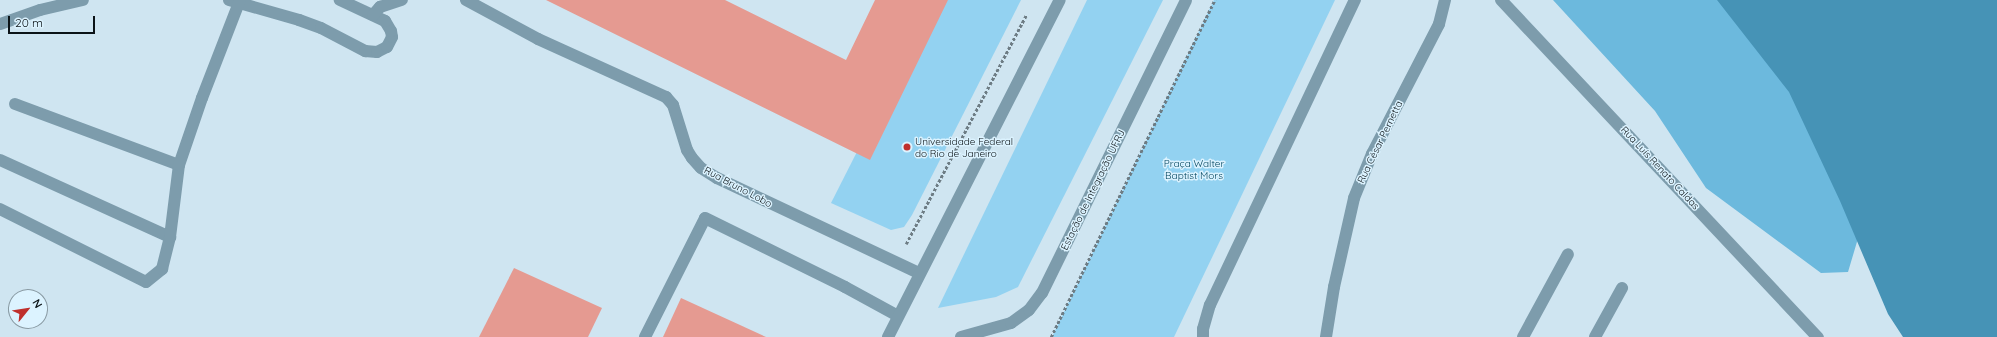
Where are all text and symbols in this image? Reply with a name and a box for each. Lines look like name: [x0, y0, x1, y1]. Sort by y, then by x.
scale bar: [10, 8, 97, 34]
text: 20 m: [15, 15, 43, 30]
street label: Rua César Pernetta: [1355, 99, 1405, 185]
street label: Rua Luís Renato Caldas: [1618, 124, 1702, 212]
street label: Estação de Integração UFRJ: [1059, 128, 1127, 252]
place label: Universidade Federal do Rio de Janeiro: [915, 135, 1013, 158]
marker: Universidade Federal do Rio de Janeiro: [902, 142, 912, 152]
park label: Praça Walter Baptist Mors: [1164, 157, 1224, 180]
street label: Rua Bruno Lobo: [702, 164, 774, 210]
north arrow: [8, 289, 48, 329]
text: N: [29, 296, 46, 311]

